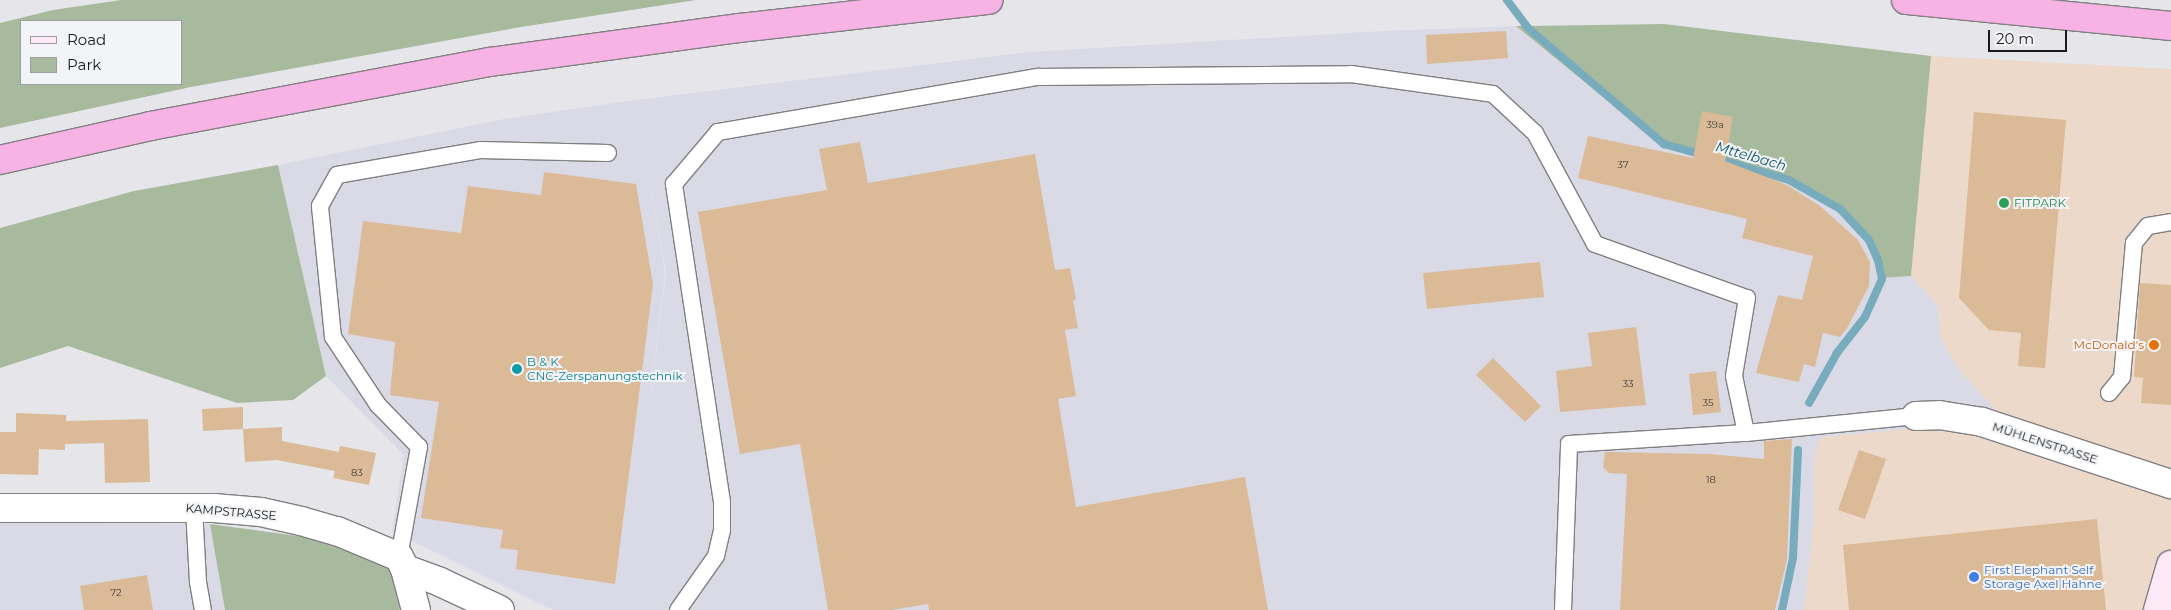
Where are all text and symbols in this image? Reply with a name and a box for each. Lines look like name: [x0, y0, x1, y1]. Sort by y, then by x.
legend: [20, 20, 182, 85]
scale bar: [1991, 20, 2070, 52]
text: 20 m: [1996, 29, 2034, 48]
text: Road: [67, 30, 106, 49]
text: Park: [67, 55, 101, 74]
house number: 39a: [1706, 119, 1724, 131]
water label: Mttelbach: [1714, 138, 1788, 174]
house number: 37: [1617, 159, 1629, 171]
place label: FITPARK: [2014, 196, 2066, 210]
marker: FITPARK: [1998, 197, 2010, 209]
place label: McDonald's: [2074, 338, 2144, 352]
marker: McDonald's: [2148, 339, 2160, 351]
place label: B & K CNC-Zerspanungstechnik: [527, 355, 683, 383]
marker: B & K CNC-Zerspanungstechnik: [511, 363, 523, 375]
house number: 33: [1622, 378, 1634, 390]
house number: 35: [1702, 397, 1714, 409]
street label: MÜHLENSTRASSE: [1991, 419, 2099, 467]
house number: 83: [351, 467, 363, 479]
house number: 18: [1706, 474, 1716, 486]
street label: KAMPSTRASSE: [185, 501, 277, 523]
place label: First Elephant Self Storage Axel Hahne: [1984, 563, 2102, 591]
marker: First Elephant Self Storage Axel Hahne: [1968, 571, 1980, 583]
house number: 72: [110, 587, 122, 599]

